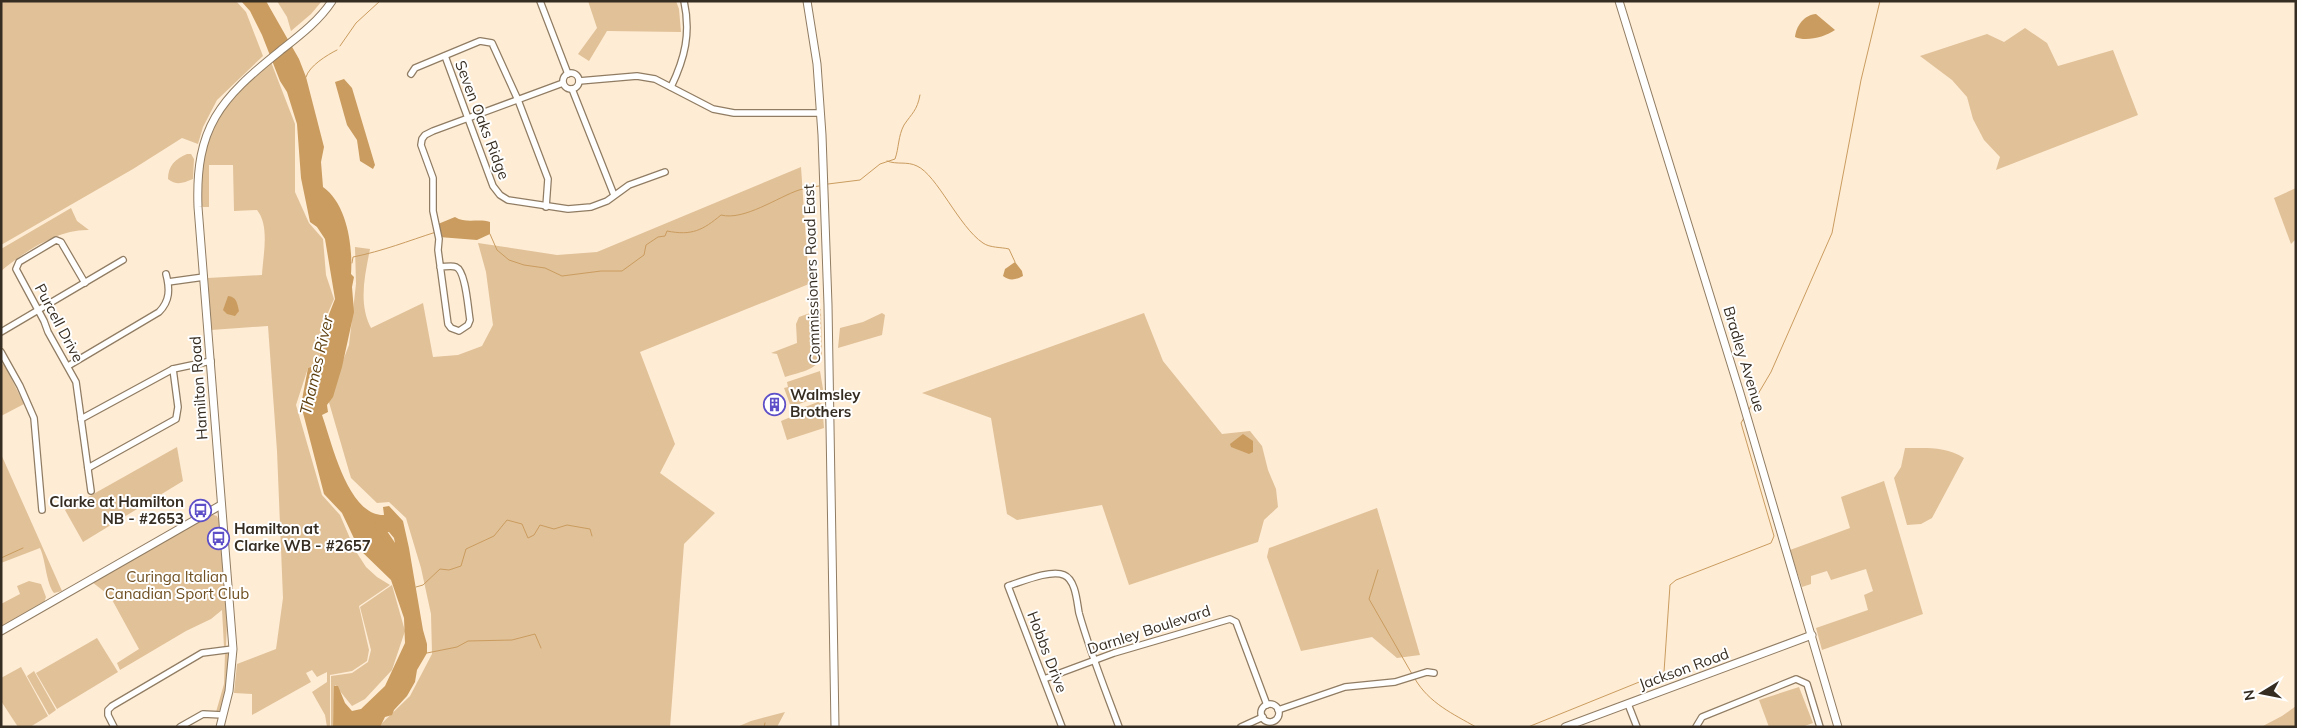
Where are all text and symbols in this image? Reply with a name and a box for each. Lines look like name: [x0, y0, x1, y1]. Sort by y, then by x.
street label: Seven Oaks Ridge: [451, 58, 514, 182]
street label: Commissioners Road East: [799, 184, 824, 364]
street label: Purcell Drive: [31, 280, 88, 365]
street label: Bradley Avenue: [1719, 304, 1770, 414]
water label: Thames River: [295, 312, 337, 417]
street label: Hamilton Road: [185, 335, 212, 441]
place label: Walmsley Brothers: [790, 385, 861, 421]
building icon: Walmsley Brothers: [762, 392, 786, 416]
place label: Clarke at Hamilton NB - #2653: [49, 492, 184, 528]
bus stop icon: Clarke at Hamilton NB - #2653: [188, 499, 212, 523]
place label: Hamilton at Clarke WB - #2657: [234, 519, 371, 555]
bus stop icon: Hamilton at Clarke WB - #2657: [206, 526, 230, 550]
park label: Curinga Italian Canadian Sport Club: [105, 567, 249, 603]
street label: Darnley Boulevard: [1085, 601, 1213, 658]
street label: Hobbs Drive: [1023, 608, 1072, 695]
street label: Jackson Road: [1636, 643, 1731, 694]
north arrow: [2237, 668, 2287, 718]
text: N: [2239, 688, 2259, 702]

